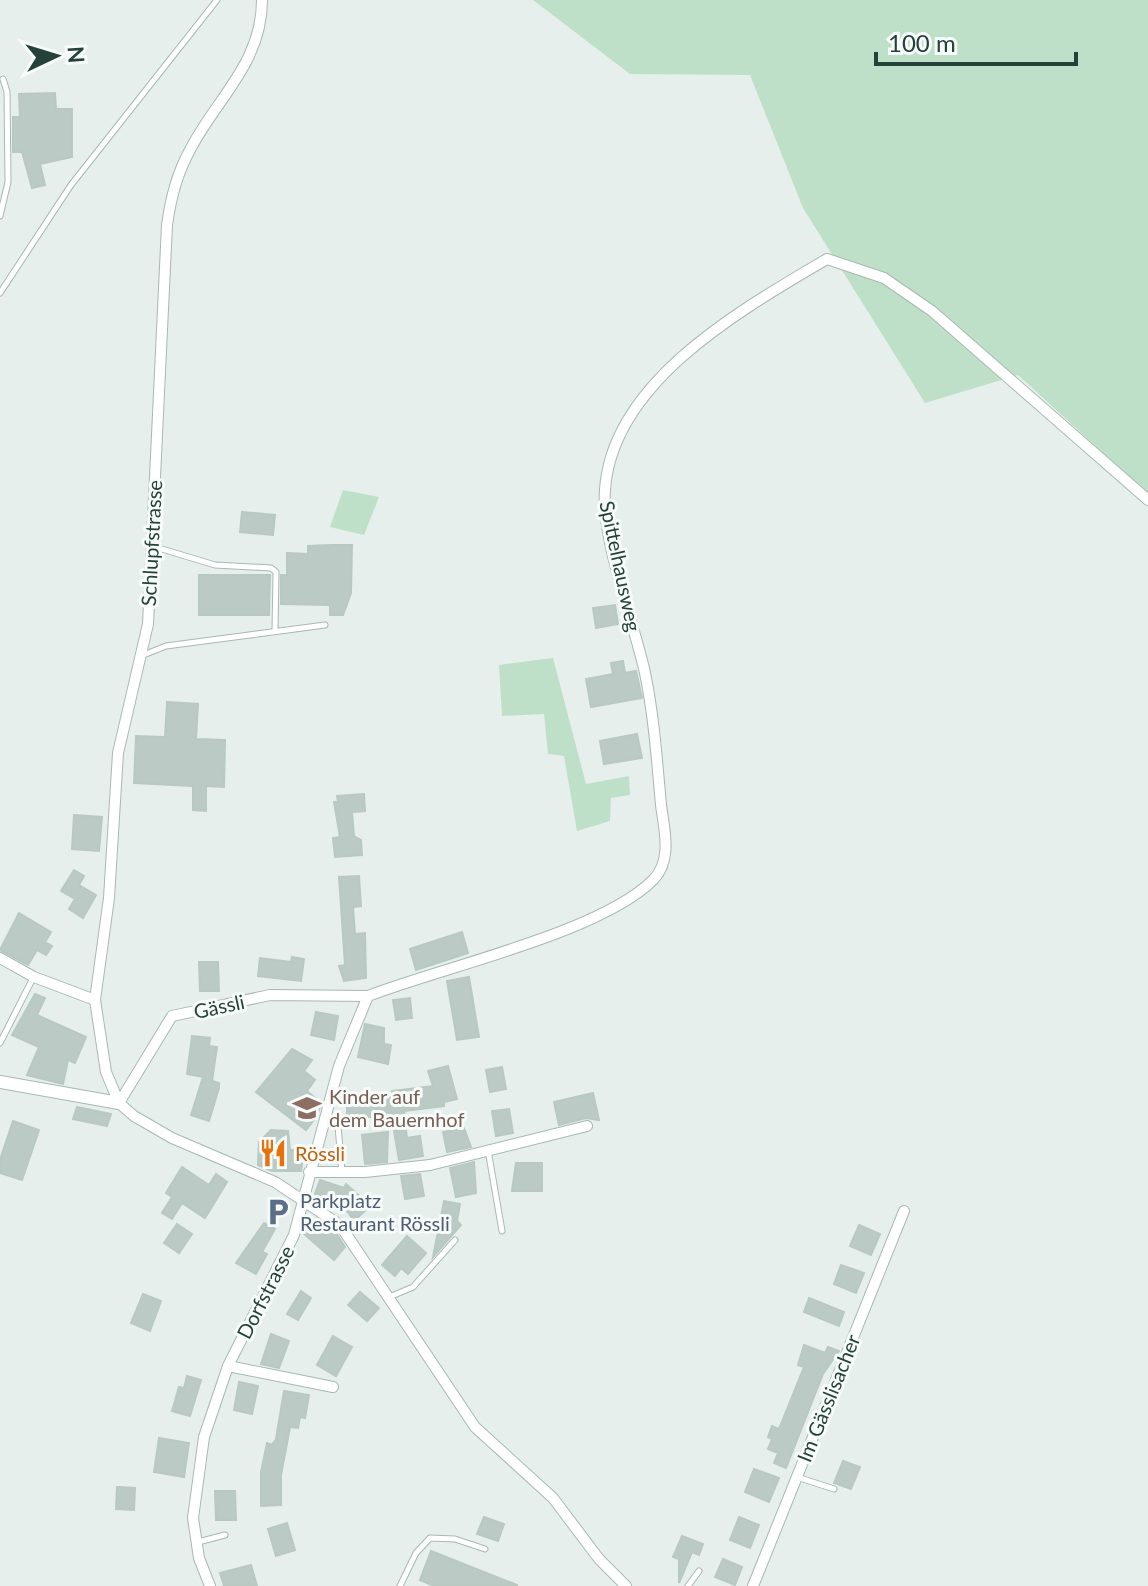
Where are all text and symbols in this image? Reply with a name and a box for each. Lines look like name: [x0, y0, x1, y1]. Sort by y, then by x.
north arrow: [16, 16, 96, 96]
scale bar: [876, 16, 1076, 66]
text: 100 m: [888, 28, 956, 57]
text: N: [62, 45, 91, 64]
street label: Schlupfstrasse: [136, 479, 166, 607]
street label: Spittelhausweg: [595, 498, 647, 634]
street label: Gässli: [191, 989, 247, 1023]
place label: Kinder auf dem Bauernhof: [329, 1084, 464, 1131]
school or university icon: Kinder auf dem Bauernhof: [292, 1093, 322, 1123]
restaurant icon: Rössli: [258, 1138, 288, 1168]
place label: Rössli: [295, 1141, 345, 1165]
place label: Parkplatz Restaurant Rössli: [300, 1188, 450, 1235]
parking icon: Parkplatz Restaurant Rössli: [263, 1197, 293, 1227]
street label: Dorfstrasse: [231, 1241, 299, 1343]
street label: Im Gässlisacher: [791, 1330, 865, 1465]

